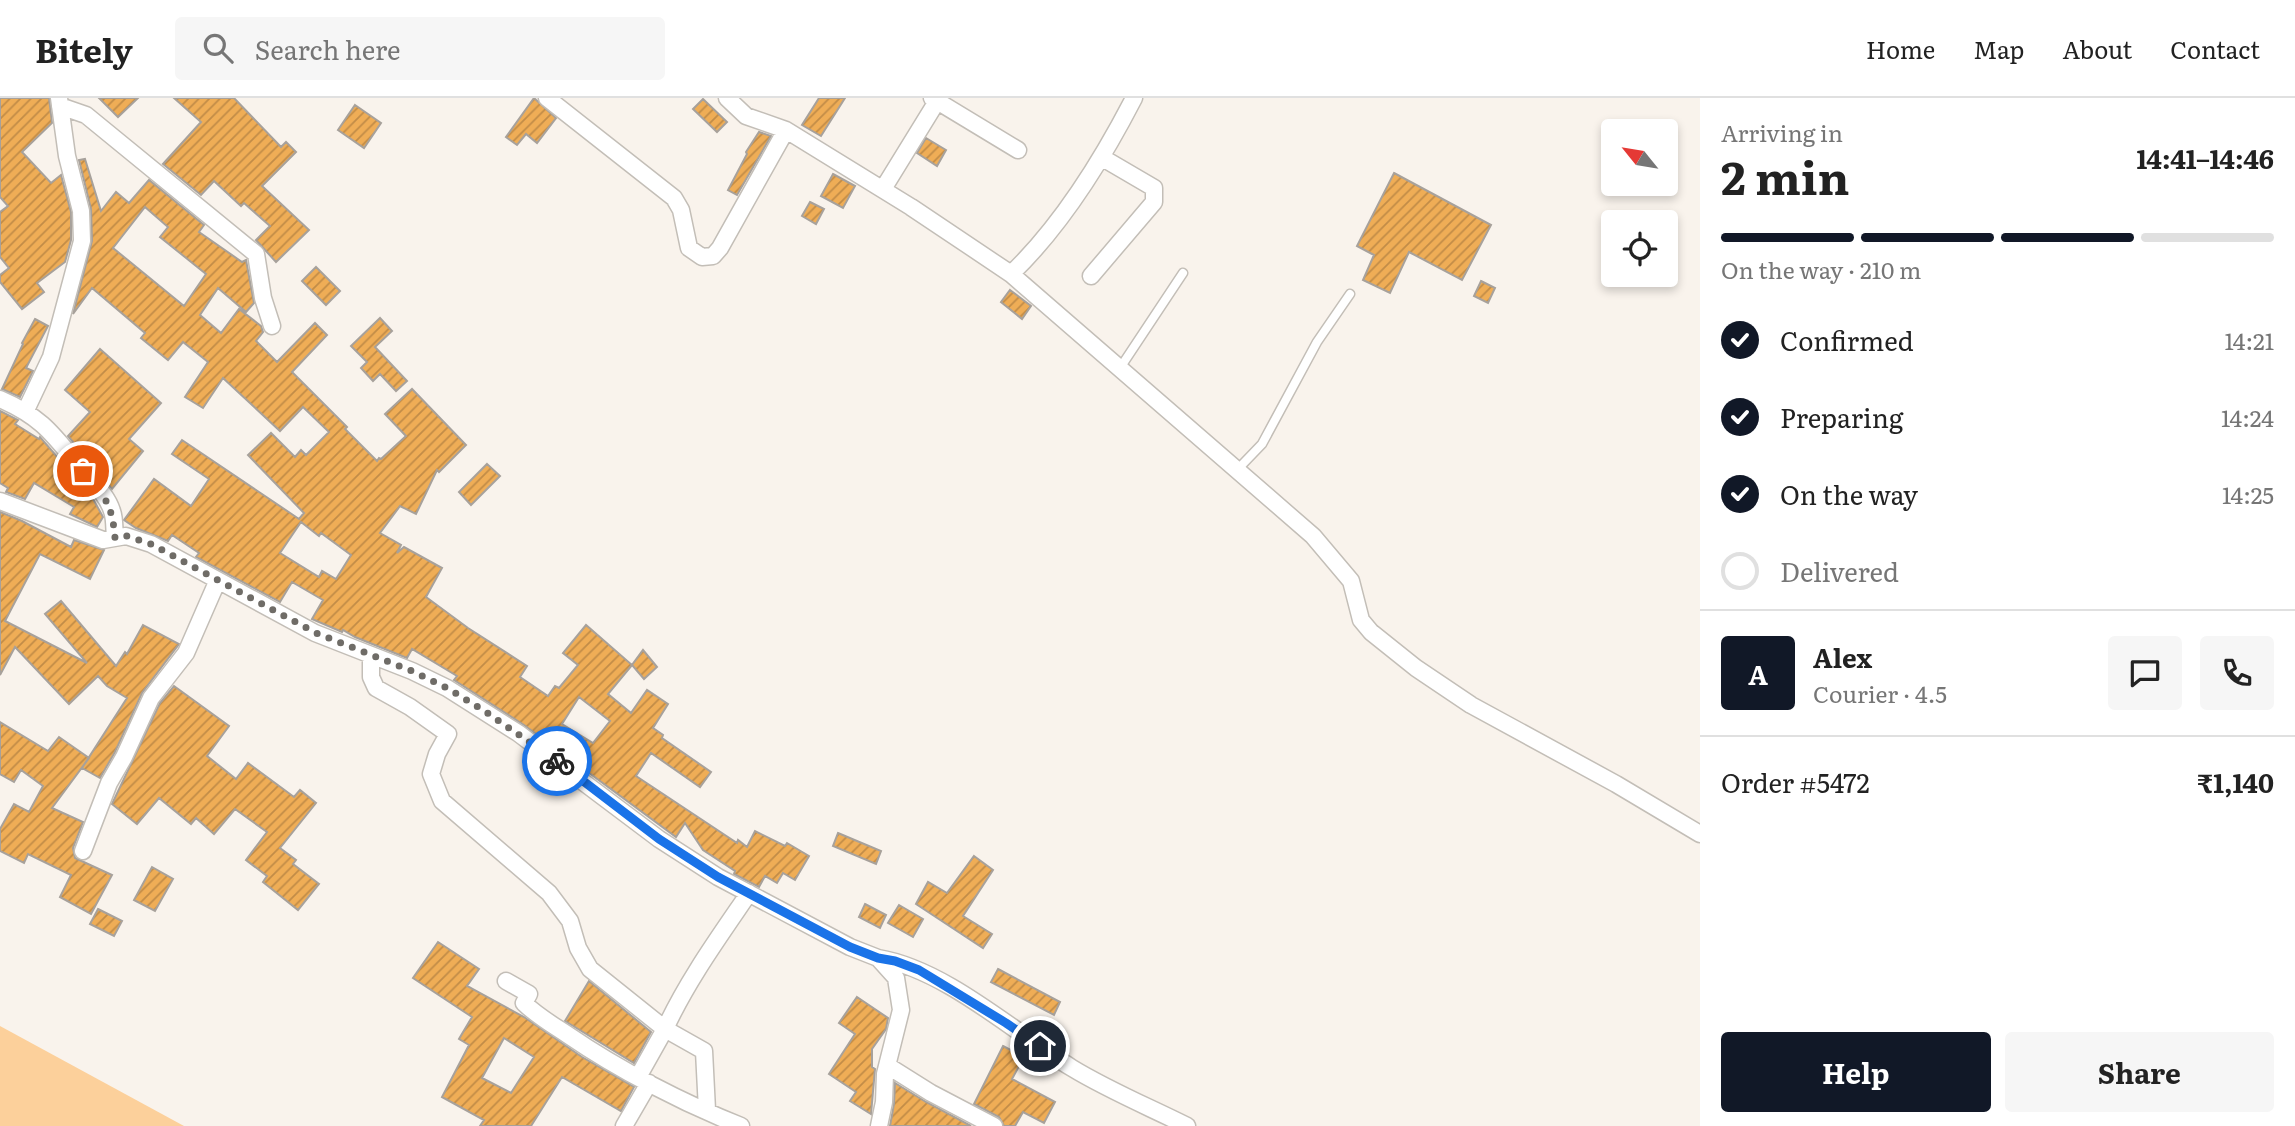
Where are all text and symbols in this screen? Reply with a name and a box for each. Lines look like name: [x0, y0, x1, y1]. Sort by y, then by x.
search box: [175, 17, 665, 80]
text: Bitely: [35, 24, 133, 73]
icon: search: [199, 29, 237, 67]
text: Search here: [255, 29, 401, 68]
text: Home: [1866, 31, 1935, 66]
text: Map: [1973, 31, 2024, 66]
text: About: [2062, 31, 2132, 66]
text: Contact: [2170, 31, 2260, 66]
text: Arriving in: [1721, 115, 1843, 149]
north arrow: [1601, 119, 1678, 196]
map controls: [1601, 119, 1678, 287]
text: 14:41–14:46: [2137, 138, 2274, 177]
text: 2 min: [1721, 141, 1850, 209]
button: locate: [1601, 210, 1678, 287]
text: On the way · 210 m: [1721, 252, 1921, 286]
text: Confirmed: [1780, 320, 1914, 359]
icon: check: [1721, 321, 1759, 359]
text: 14:21: [2224, 323, 2274, 357]
text: Preparing: [1780, 397, 1903, 436]
icon: check: [1721, 398, 1759, 436]
text: 14:24: [2221, 400, 2274, 434]
pin: [53, 441, 113, 501]
icon: bag: [64, 452, 102, 490]
text: On the way: [1780, 474, 1918, 513]
icon: check: [1721, 475, 1759, 513]
text: 14:25: [2222, 477, 2274, 511]
text: Delivered: [1780, 551, 1899, 590]
button: chat: [2108, 636, 2182, 710]
button: phone: [2200, 636, 2274, 710]
text: Alex: [1813, 637, 1872, 676]
text: A: [1748, 654, 1768, 693]
text: Courier · 4.5: [1813, 676, 1947, 710]
courier: [522, 726, 592, 796]
icon: bike: [538, 742, 576, 780]
text: Order #5472: [1721, 762, 1870, 801]
text: ₹1,140: [2197, 762, 2274, 801]
pin: [1010, 1016, 1070, 1076]
icon: home: [1021, 1027, 1059, 1065]
button: Help: [1721, 1032, 1991, 1112]
button: Share: [2005, 1032, 2274, 1112]

